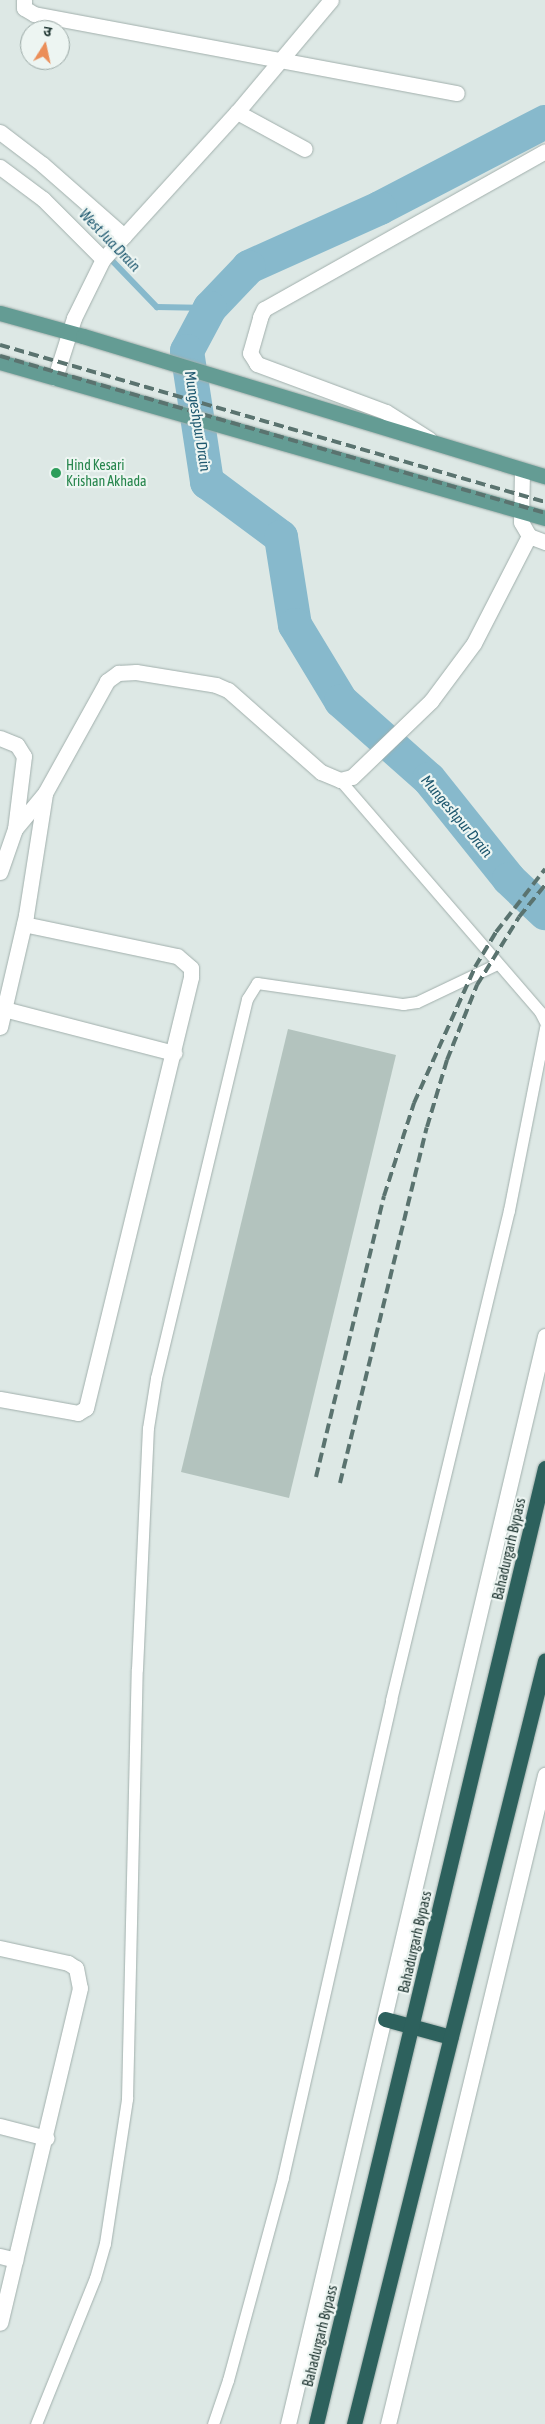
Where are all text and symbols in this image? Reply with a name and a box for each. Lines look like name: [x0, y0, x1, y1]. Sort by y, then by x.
north arrow: [20, 20, 70, 70]
text: उ: [42, 23, 53, 40]
water label: West Jua Drain: [76, 205, 144, 275]
water label: Mungeshpur Drain: [181, 369, 215, 473]
place label: Hind Kesari Krishan Akhada: [66, 457, 147, 490]
marker: Hind Kesari Krishan Akhada: [50, 467, 62, 479]
water label: Mungeshpur Drain: [417, 771, 497, 861]
street label: Bahadurgarh Bypass: [489, 1496, 529, 1602]
street label: Bahadurgarh Bypass: [395, 1889, 435, 1995]
street label: Bahadurgarh Bypass: [299, 2283, 341, 2389]

